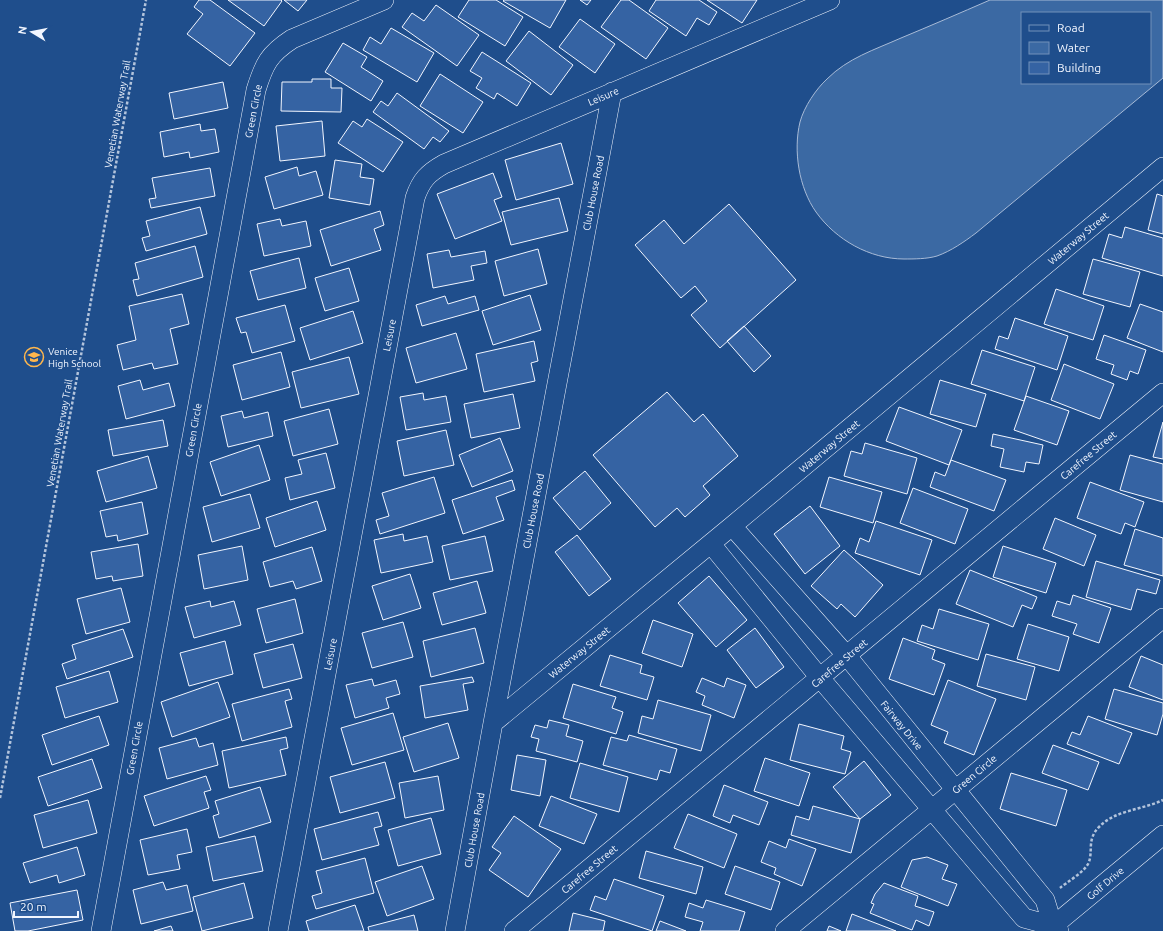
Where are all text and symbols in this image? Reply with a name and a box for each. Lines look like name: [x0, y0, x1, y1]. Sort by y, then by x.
north arrow: [12, 12, 52, 52]
legend: [1021, 12, 1151, 84]
text: Road: [1057, 21, 1085, 34]
text: N: [16, 25, 29, 35]
text: Water: [1057, 41, 1090, 54]
street label: Venetian Waterway Trail: [103, 59, 132, 169]
text: Building: [1057, 61, 1101, 74]
street label: Green Circle: [243, 83, 264, 139]
street label: Leisure: [586, 85, 620, 108]
street label: Club House Road: [581, 154, 606, 232]
street label: Waterway Street: [1046, 210, 1111, 267]
street label: Leisure: [381, 318, 398, 352]
school or university icon: Venice High School: [23, 346, 45, 368]
place label: Venice High School: [48, 346, 101, 369]
street label: Venetian Waterway Trail: [45, 378, 74, 488]
street label: Green Circle: [183, 402, 204, 458]
street label: Waterway Street: [797, 418, 862, 475]
street label: Carefree Street: [1058, 429, 1118, 482]
street label: Club House Road: [521, 472, 546, 550]
street label: Waterway Street: [547, 624, 612, 680]
street label: Leisure: [322, 637, 339, 671]
street label: Carefree Street: [809, 637, 869, 690]
street label: Fairway Drive: [878, 699, 925, 752]
street label: Green Circle: [124, 720, 145, 776]
street label: Green Circle: [950, 753, 999, 796]
street label: Club House Road: [462, 791, 487, 869]
street label: Carefree Street: [559, 843, 619, 896]
street label: Golf Drive: [1085, 865, 1126, 902]
scale bar: [14, 893, 78, 919]
text: 20 m: [20, 900, 47, 913]

